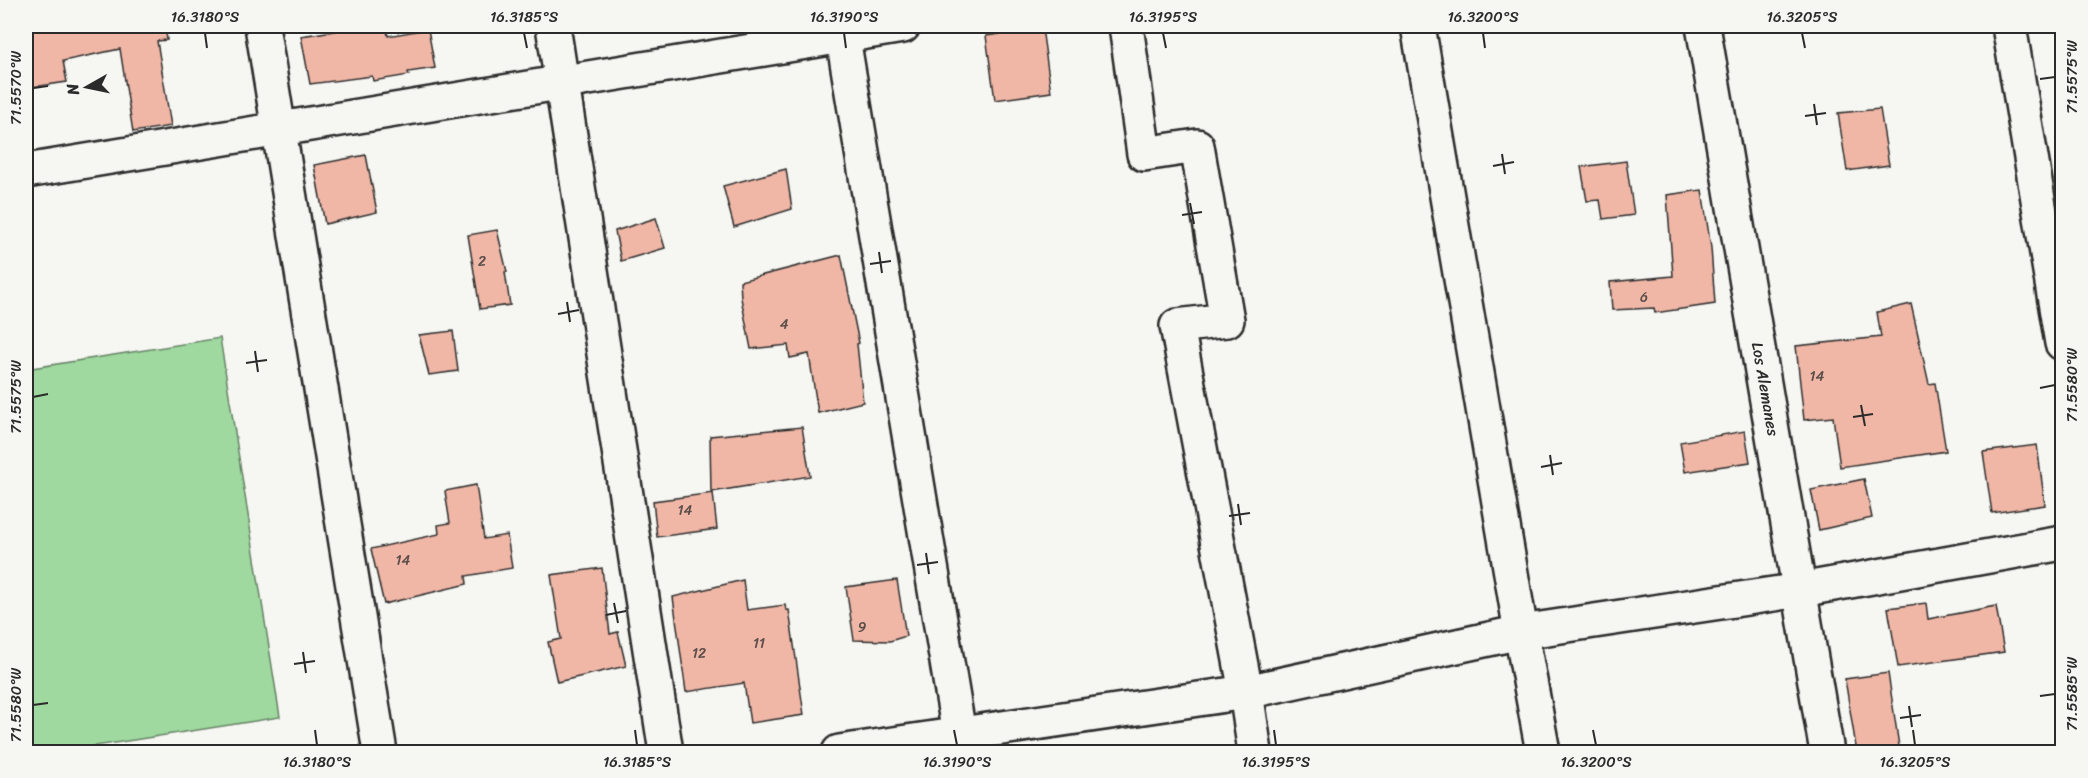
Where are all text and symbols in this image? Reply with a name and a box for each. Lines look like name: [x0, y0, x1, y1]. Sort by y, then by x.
text: 16.3180°S: [171, 4, 240, 30]
text: 16.3185°S: [490, 4, 559, 30]
text: 16.3190°S: [810, 4, 879, 30]
text: 16.3195°S: [1129, 4, 1198, 30]
text: 16.3200°S: [1447, 4, 1519, 30]
text: 16.3205°S: [1767, 4, 1838, 30]
text: 71.5575°W: [2059, 40, 2085, 114]
text: 71.5570°W: [3, 51, 29, 125]
north arrow: [57, 57, 117, 117]
text: N: [57, 81, 88, 98]
house number: 2: [478, 249, 486, 274]
house number: 6: [1640, 285, 1648, 310]
house number: 4: [780, 312, 789, 337]
street label: Los Alemanes: [1743, 340, 1788, 439]
text: 71.5580°W: [2059, 347, 2085, 422]
text: 71.5575°W: [3, 360, 29, 434]
house number: 14: [1810, 364, 1825, 389]
house number: 14: [678, 498, 693, 523]
house number: 14: [396, 548, 411, 573]
house number: 9: [858, 615, 867, 640]
house number: 11: [753, 631, 765, 656]
house number: 12: [692, 641, 706, 666]
text: 71.5585°W: [2059, 657, 2085, 731]
text: 71.5580°W: [3, 667, 29, 742]
text: 16.3180°S: [283, 749, 352, 775]
text: 16.3185°S: [603, 749, 672, 775]
text: 16.3190°S: [923, 749, 992, 775]
text: 16.3195°S: [1242, 749, 1311, 775]
text: 16.3200°S: [1560, 749, 1632, 775]
text: 16.3205°S: [1880, 749, 1951, 775]

